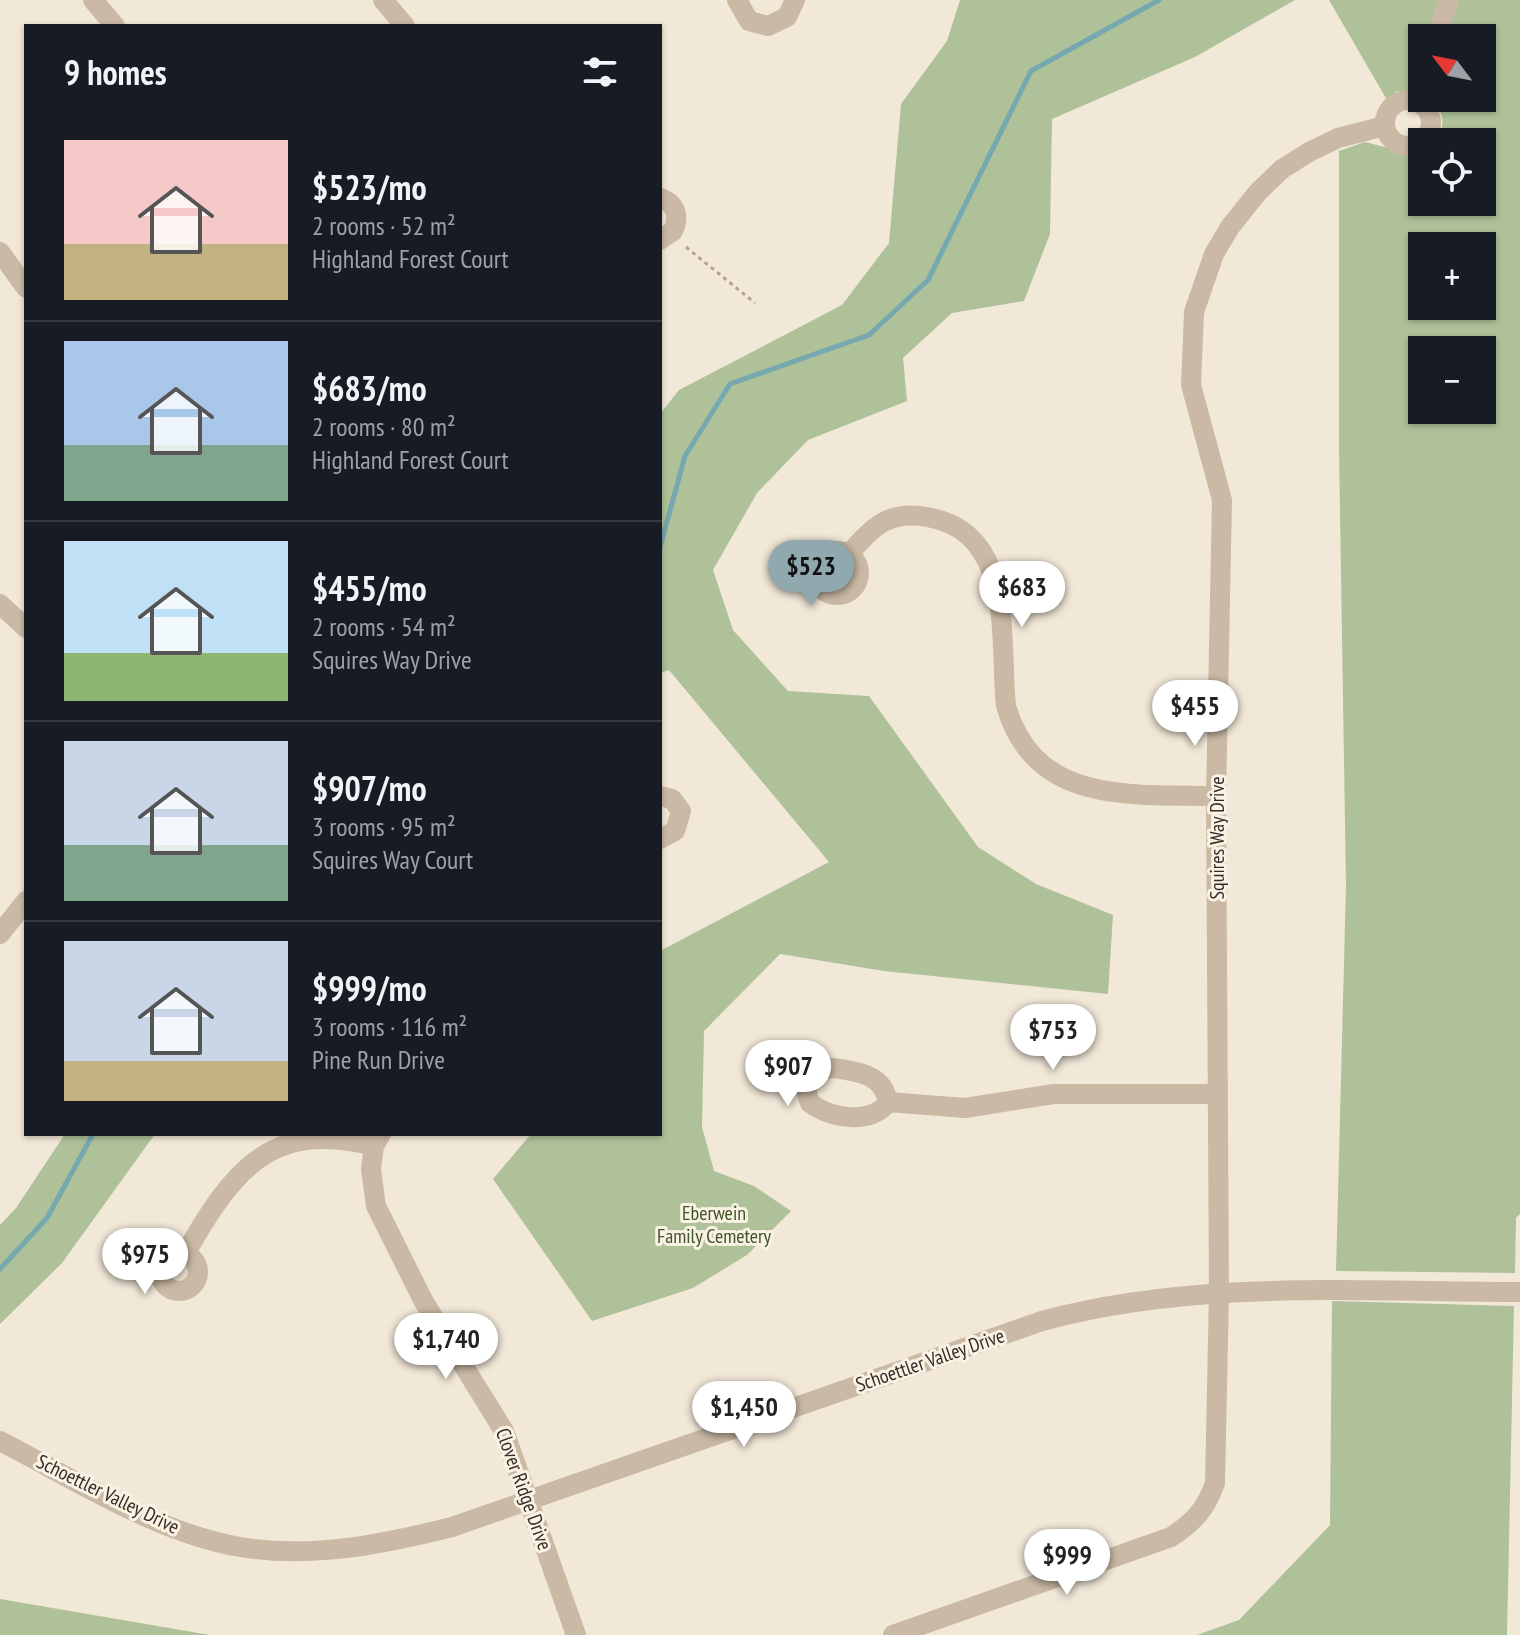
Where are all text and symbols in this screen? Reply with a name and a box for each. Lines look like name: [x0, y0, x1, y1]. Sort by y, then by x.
north arrow: [1408, 24, 1496, 112]
map controls: [1408, 24, 1496, 424]
text: 9 homes: [64, 50, 167, 94]
icon: filters: [578, 50, 622, 94]
button: locate: [1408, 128, 1496, 216]
text: $523/mo: [312, 165, 427, 209]
icon: home: [128, 172, 224, 268]
text: 2 rooms · 52 m²: [312, 209, 456, 242]
button: +: [1408, 232, 1496, 320]
text: Highland Forest Court: [312, 242, 509, 275]
button: −: [1408, 336, 1496, 424]
text: $683/mo: [312, 366, 427, 410]
icon: home: [128, 373, 224, 469]
text: 2 rooms · 80 m²: [312, 410, 456, 443]
text: Highland Forest Court: [312, 443, 509, 476]
pin: $523: [764, 540, 858, 608]
text: $523: [786, 549, 836, 582]
pin: $683: [975, 561, 1069, 629]
text: $455/mo: [312, 566, 427, 610]
text: $683: [997, 570, 1047, 603]
icon: home: [128, 573, 224, 669]
text: 2 rooms · 54 m²: [312, 610, 456, 643]
text: Squires Way Drive: [312, 643, 472, 676]
pin: $455: [1148, 680, 1242, 748]
text: $455: [1170, 689, 1220, 722]
text: $907/mo: [312, 766, 427, 810]
icon: home: [128, 773, 224, 869]
street label: Squires Way Drive: [1204, 777, 1230, 899]
text: 3 rooms · 95 m²: [312, 810, 456, 843]
text: Squires Way Court: [312, 843, 473, 876]
text: $999/mo: [312, 966, 427, 1010]
icon: home: [128, 973, 224, 1069]
pin: $753: [1006, 1004, 1100, 1072]
text: 3 rooms · 116 m²: [312, 1010, 467, 1043]
text: $753: [1028, 1013, 1078, 1046]
pin: $907: [741, 1040, 835, 1108]
text: Pine Run Drive: [312, 1043, 445, 1076]
text: $907: [763, 1049, 813, 1082]
park label: Eberwein Family Cemetery: [657, 1200, 772, 1249]
pin: $975: [98, 1228, 192, 1296]
text: $975: [120, 1237, 170, 1270]
pin: $1,740: [381, 1313, 511, 1381]
text: $1,740: [412, 1322, 480, 1355]
street label: Schoettler Valley Drive: [852, 1322, 1008, 1398]
pin: $1,450: [679, 1381, 809, 1449]
text: $1,450: [710, 1390, 778, 1423]
street label: Clover Ridge Drive: [490, 1424, 558, 1554]
street label: Schoettler Valley Drive: [32, 1448, 184, 1540]
pin: $999: [1020, 1529, 1114, 1597]
text: $999: [1042, 1538, 1092, 1571]

